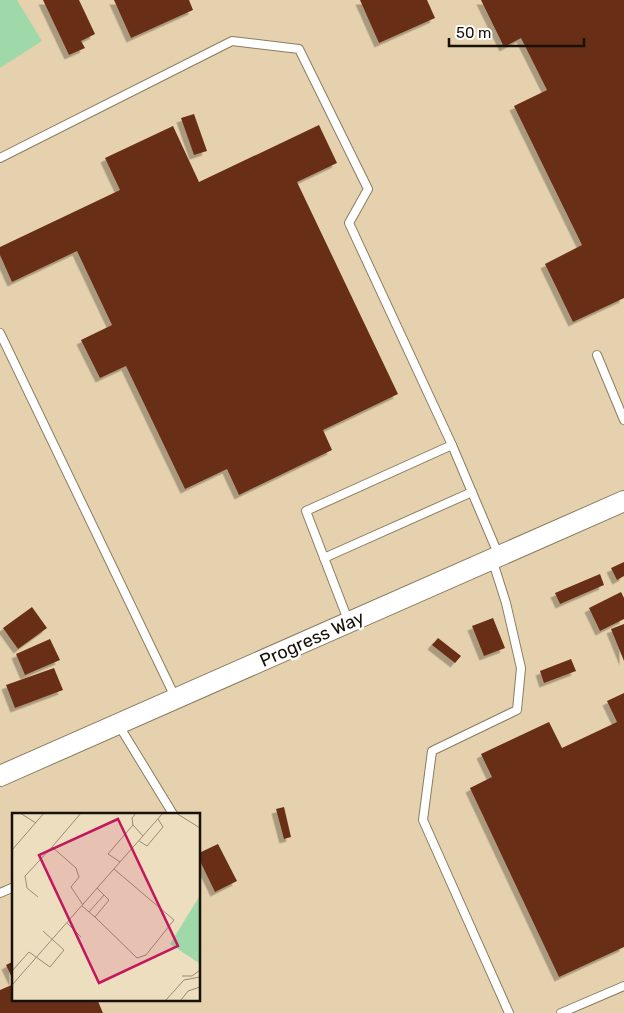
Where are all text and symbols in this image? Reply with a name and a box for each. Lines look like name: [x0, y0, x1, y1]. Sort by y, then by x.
scale bar: [449, 15, 584, 47]
text: 50 m: [456, 24, 491, 42]
street label: Progress Way: [256, 606, 368, 672]
inset map: [12, 813, 200, 1000]

